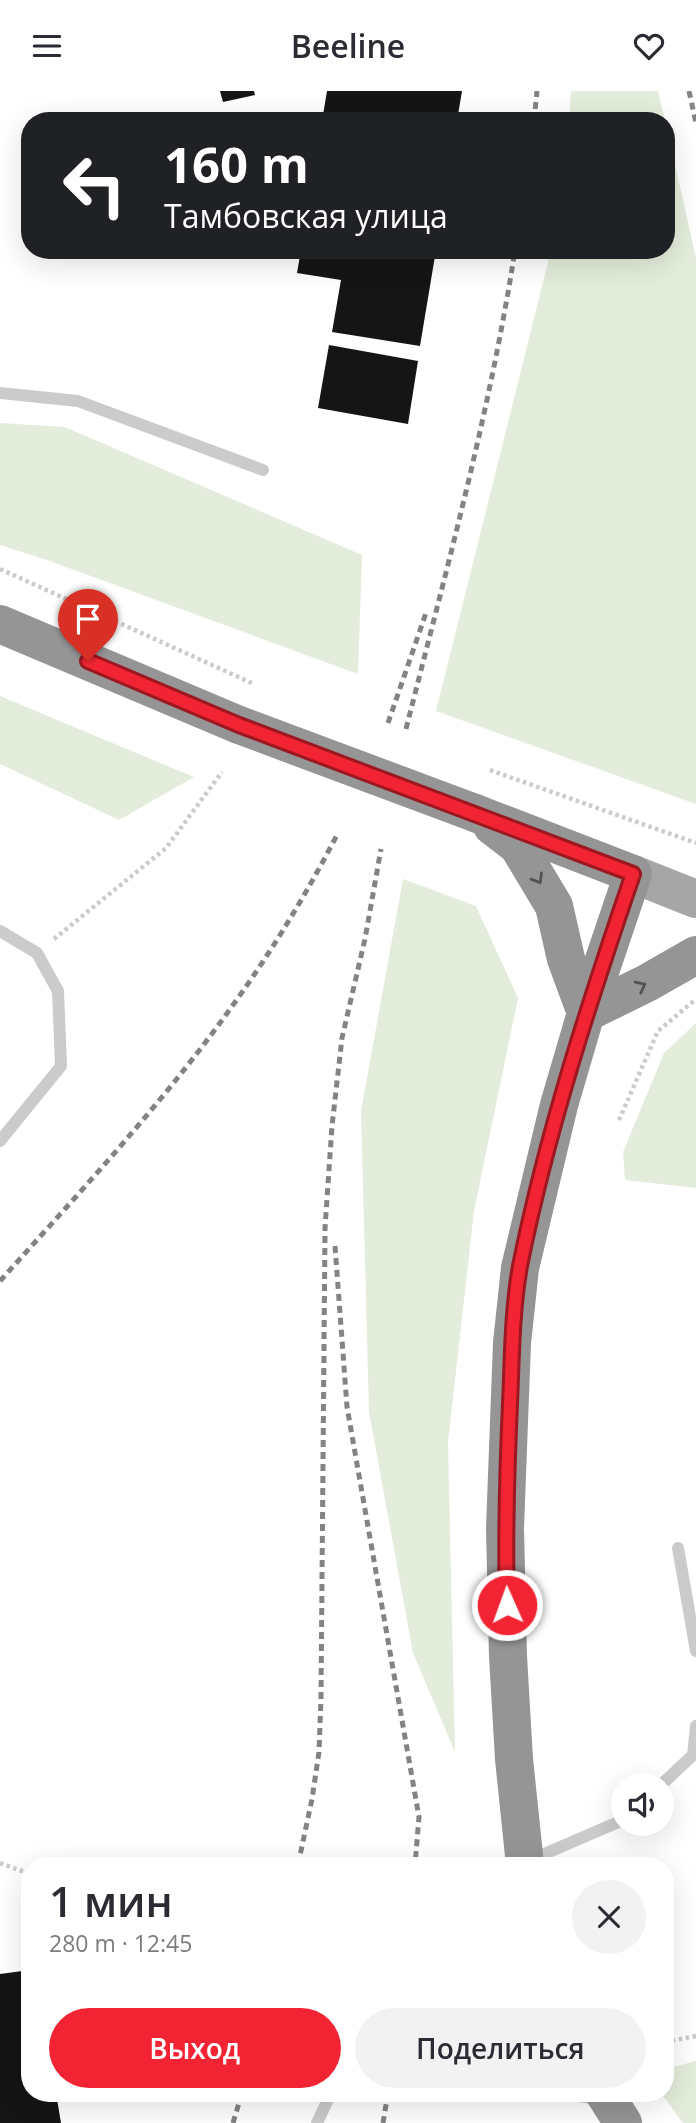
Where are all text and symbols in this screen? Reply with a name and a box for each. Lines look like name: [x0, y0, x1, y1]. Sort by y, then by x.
text: Beeline: [291, 24, 405, 67]
icon: menu: [28, 27, 66, 65]
icon: heart: [630, 27, 668, 65]
text: 160 m: [164, 131, 309, 197]
icon: left: [49, 140, 140, 231]
text: Тамбовская улица: [164, 194, 448, 237]
pin: [58, 589, 118, 661]
icon: arrive: [69, 600, 107, 638]
one-way arrow: [529, 871, 542, 884]
one-way arrow: [634, 980, 647, 994]
position arrow: [470, 1568, 544, 1642]
map controls: [611, 1773, 674, 1836]
button: sound: [611, 1773, 674, 1836]
text: 1 мин: [49, 1872, 173, 1929]
button: close: [572, 1880, 646, 1954]
text: 280 m · 12:45: [49, 1927, 192, 1959]
button: Выход: [49, 2008, 341, 2088]
button: Поделиться: [355, 2008, 646, 2088]

